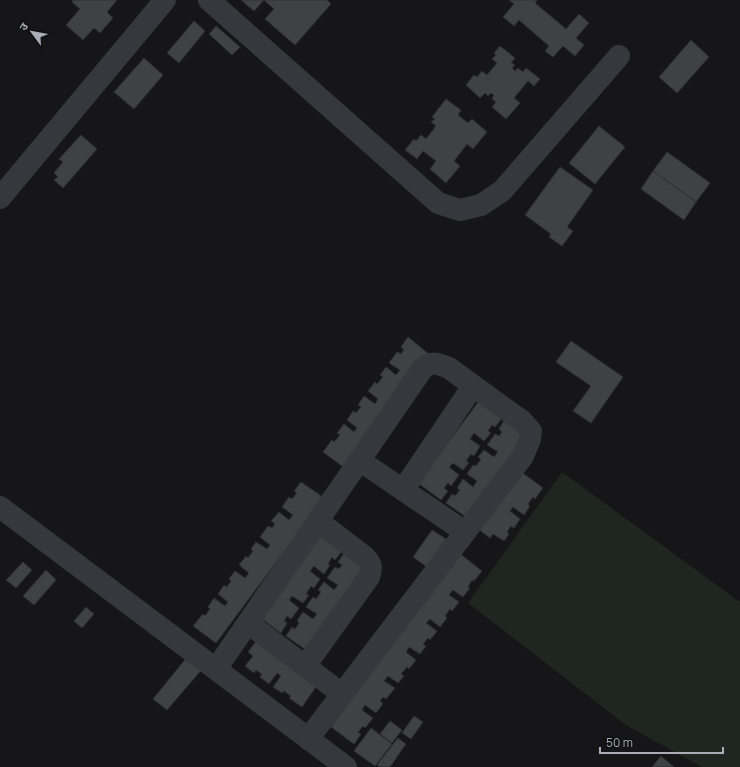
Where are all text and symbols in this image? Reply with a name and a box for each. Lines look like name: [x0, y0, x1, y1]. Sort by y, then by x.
north arrow: [12, 12, 52, 52]
text: उ: [15, 19, 31, 33]
scale bar: [600, 729, 723, 755]
text: 50 m: [606, 734, 633, 751]

